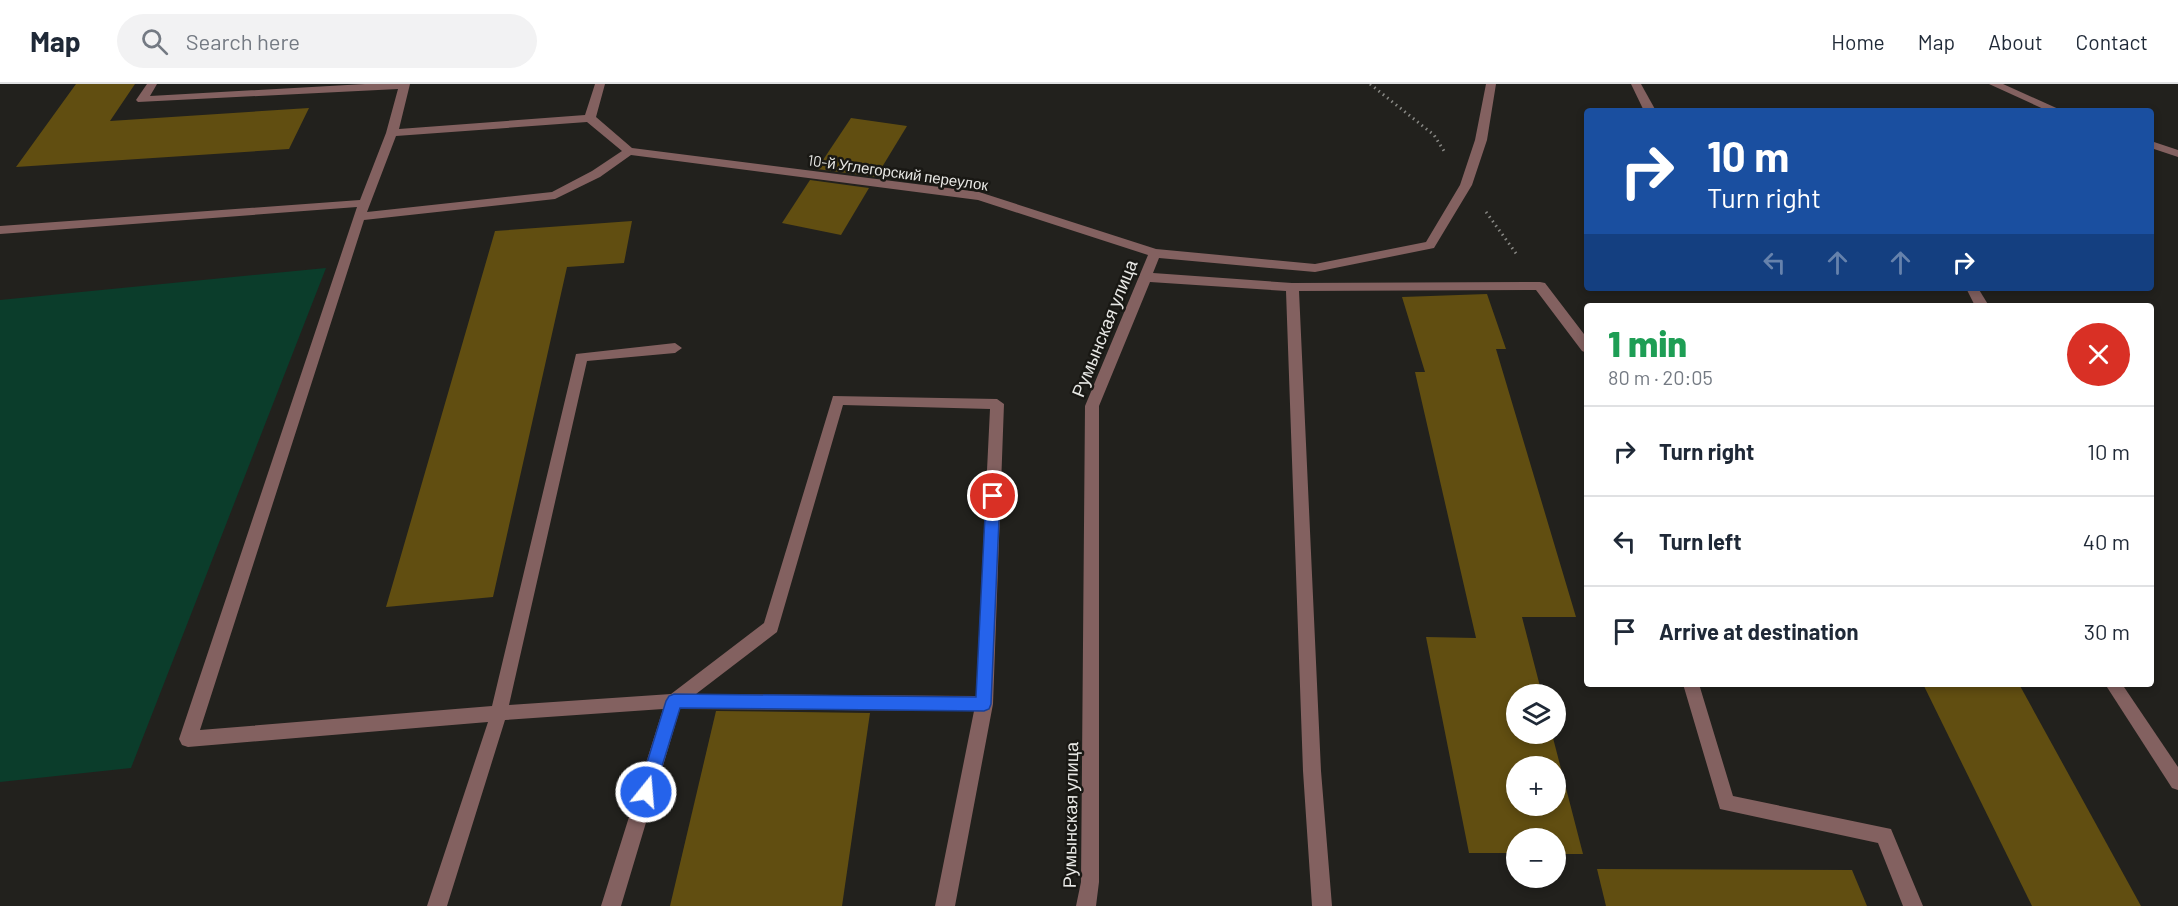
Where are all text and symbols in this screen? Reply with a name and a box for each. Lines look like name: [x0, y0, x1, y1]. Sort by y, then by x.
search box: [117, 14, 537, 68]
text: Map: [30, 24, 81, 58]
icon: search: [138, 25, 171, 58]
text: Search here: [186, 28, 300, 54]
text: Home: [1831, 29, 1885, 54]
text: Map: [1918, 29, 1955, 54]
text: About: [1988, 29, 2043, 54]
text: Contact: [2076, 29, 2148, 54]
text: 10 m: [1707, 130, 1789, 180]
icon: right: [1608, 132, 1686, 210]
street label: 10-й Углегорский переулок: [807, 150, 990, 194]
text: Turn right: [1707, 181, 1821, 213]
icon: left: [1758, 246, 1791, 279]
icon: ahead: [1821, 246, 1854, 279]
icon: ahead: [1884, 246, 1917, 279]
icon: right: [1947, 246, 1980, 279]
street label: Румынская улица: [1066, 255, 1142, 400]
text: 1 min: [1608, 321, 1687, 364]
button: close: [2067, 323, 2130, 386]
text: 80 m · 20:05: [1608, 365, 1713, 389]
icon: right: [1608, 435, 1641, 468]
text: Turn right: [1659, 438, 1754, 464]
text: 10 m: [2087, 438, 2130, 464]
pin: [967, 470, 1018, 521]
icon: arrive: [976, 479, 1009, 512]
icon: left: [1608, 525, 1641, 558]
text: Turn left: [1659, 528, 1742, 554]
text: 40 m: [2083, 528, 2130, 554]
icon: arrive: [1608, 615, 1641, 648]
text: Arrive at destination: [1659, 618, 1858, 644]
text: 30 m: [2084, 618, 2130, 644]
map controls: [1506, 684, 1566, 888]
button: layers: [1506, 684, 1566, 744]
street label: Румынская улица: [1058, 741, 1082, 888]
button: +: [1506, 756, 1566, 816]
position arrow: [614, 760, 678, 824]
button: −: [1506, 828, 1566, 888]

